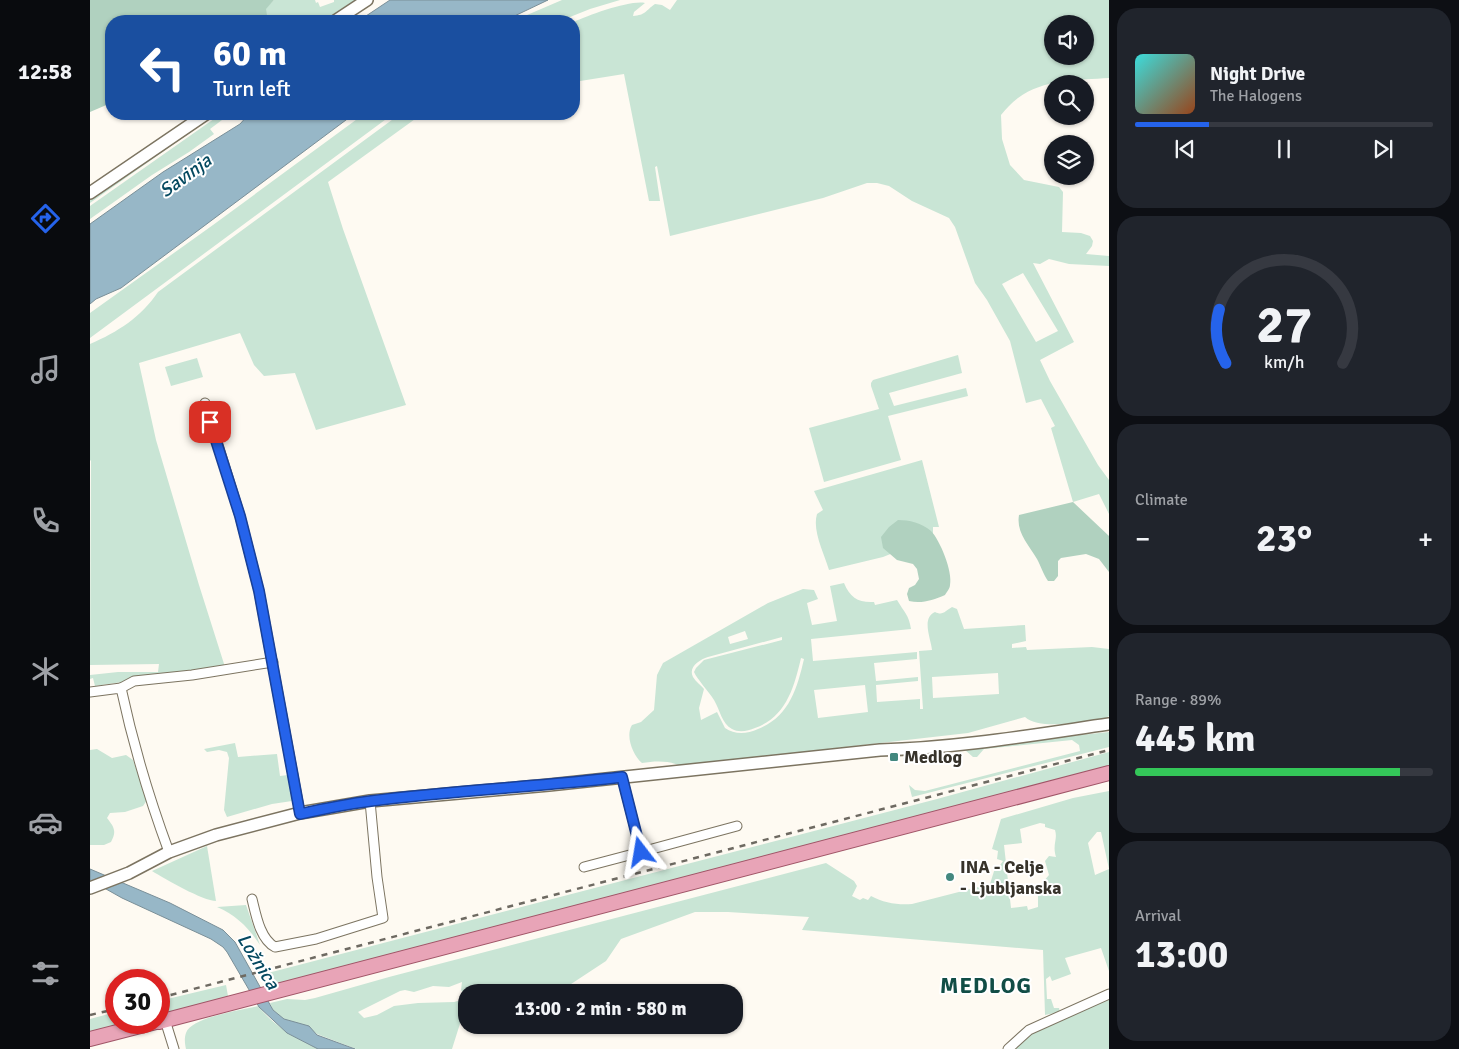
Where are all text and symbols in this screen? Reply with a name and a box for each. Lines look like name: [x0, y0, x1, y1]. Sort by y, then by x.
map controls: [1044, 15, 1094, 185]
button: sound: [1044, 15, 1094, 65]
text: 60 m: [213, 32, 287, 75]
icon: left: [130, 35, 195, 100]
text: 12:58: [18, 58, 72, 85]
text: Night Drive: [1210, 62, 1305, 86]
text: Turn left: [213, 75, 291, 102]
button: search: [1044, 75, 1094, 125]
text: The Halogens: [1210, 86, 1302, 106]
button: layers: [1044, 135, 1094, 185]
icon: previous: [1171, 135, 1199, 163]
icon: pause: [1270, 135, 1298, 163]
icon: next: [1369, 135, 1397, 163]
water label: Savinja: [155, 148, 217, 203]
icon: directions: [28, 201, 63, 236]
text: 27: [1256, 293, 1312, 357]
text: km/h: [1264, 351, 1304, 373]
icon: music: [28, 352, 63, 387]
pin: [189, 401, 231, 443]
icon: arrive: [196, 408, 224, 436]
text: Climate: [1135, 490, 1188, 510]
icon: phone: [28, 503, 63, 538]
text: 23°: [1256, 515, 1312, 562]
text: −: [1135, 522, 1150, 556]
text: +: [1418, 522, 1433, 556]
icon: climate: [28, 654, 63, 689]
text: Range · 89%: [1135, 690, 1221, 710]
text: 445 km: [1135, 715, 1256, 762]
place label: Medlog: [904, 746, 962, 768]
marker: Medlog: [888, 751, 900, 763]
icon: car: [28, 805, 63, 840]
position arrow: [614, 825, 666, 877]
place label: INA - Celje - Ljubljanska: [960, 856, 1061, 899]
marker: INA - Celje - Ljubljanska: [944, 871, 956, 883]
text: Arrival: [1135, 906, 1181, 926]
water label: Ložnica: [232, 929, 285, 995]
text: 13:00: [1135, 931, 1228, 978]
icon: filters: [28, 956, 63, 991]
speed limit sign: 30: [105, 969, 170, 1034]
district label: MEDLOG: [940, 972, 1032, 999]
text: 13:00 · 2 min · 580 m: [514, 997, 687, 1021]

